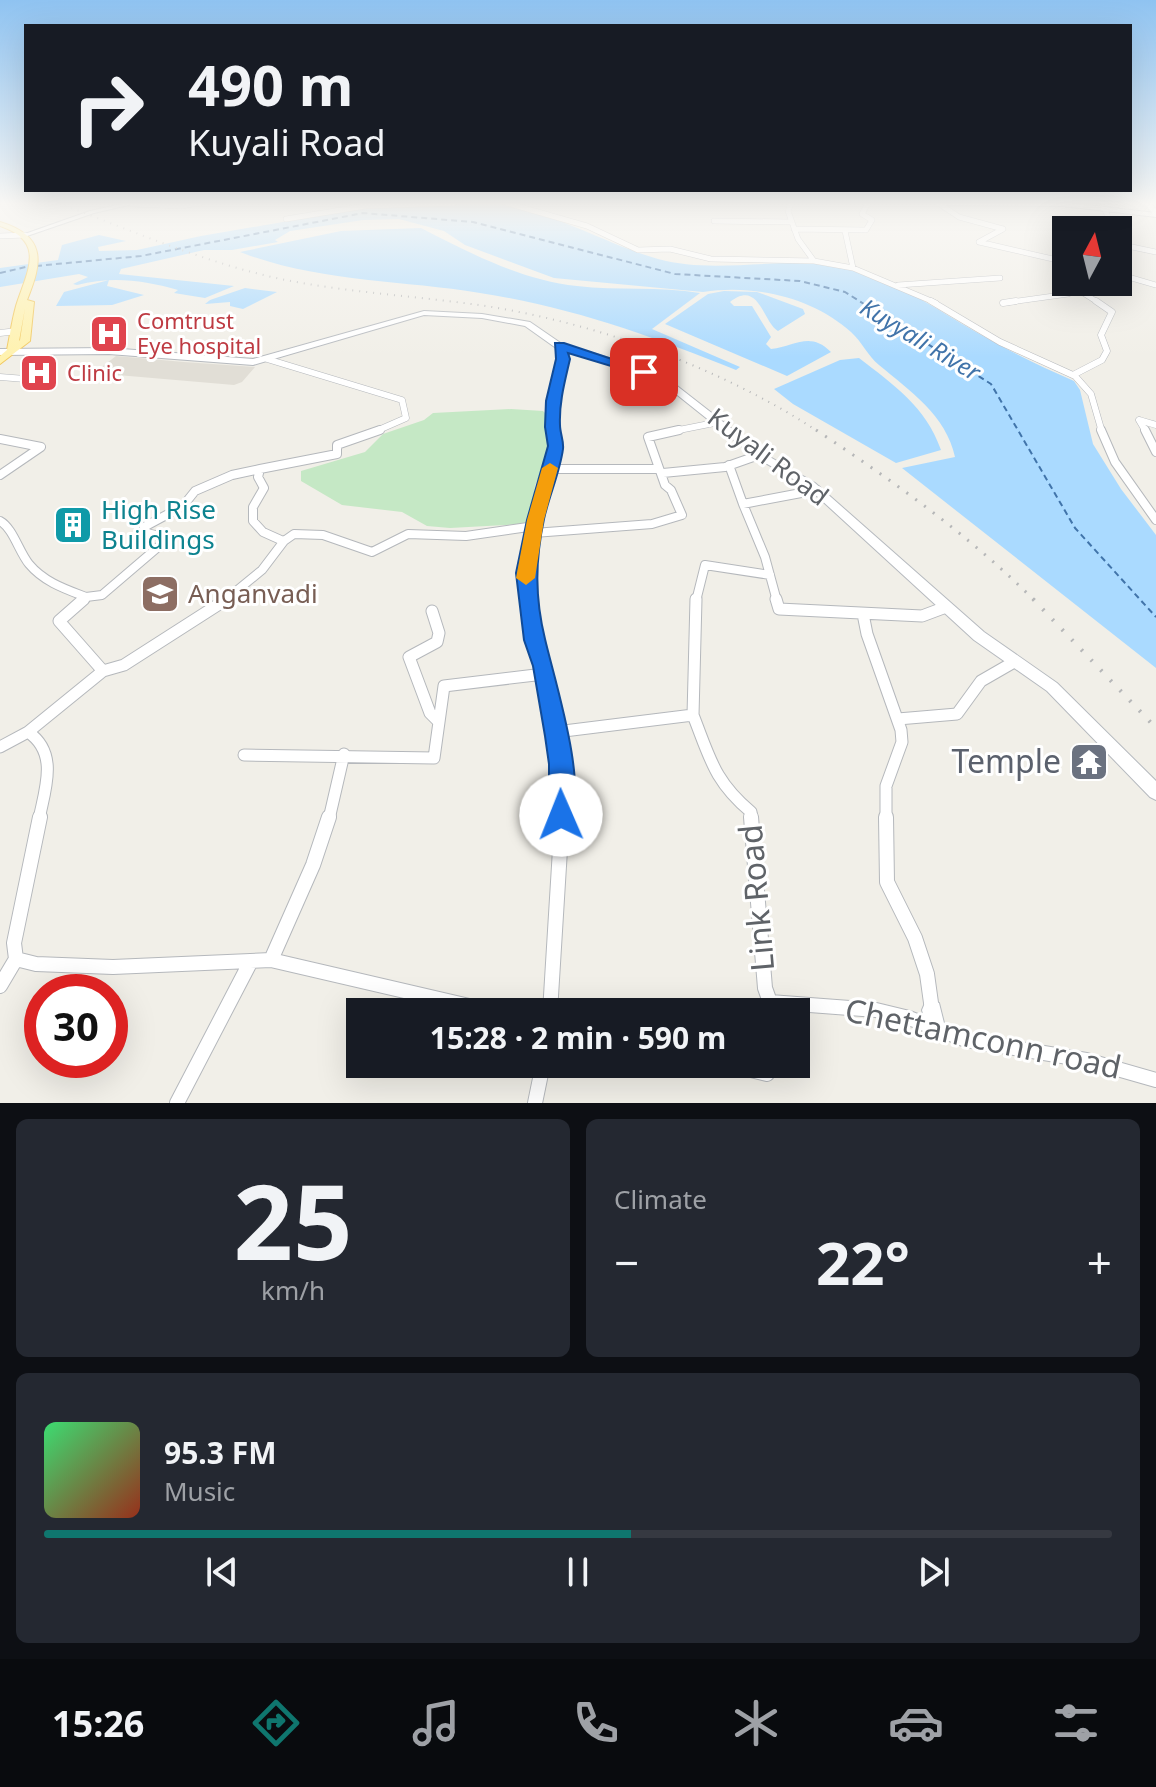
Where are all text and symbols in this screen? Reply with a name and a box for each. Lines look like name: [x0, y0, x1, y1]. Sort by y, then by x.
text: 490 m: [188, 46, 353, 122]
icon: right: [56, 56, 160, 160]
text: Kuyali Road: [188, 118, 386, 167]
north arrow: [1052, 216, 1132, 296]
map controls: [1052, 216, 1132, 296]
water label: Kuyyali River: [855, 290, 988, 388]
place label: Comtrust Eye hospital: [137, 305, 261, 360]
hospital icon: Comtrust Eye hospital: [88, 313, 130, 355]
pin: [610, 338, 678, 406]
icon: arrive: [622, 350, 666, 394]
hospital icon: Clinic: [18, 352, 60, 394]
place label: Clinic: [67, 357, 122, 387]
street label: Kuyali Road: [701, 399, 836, 514]
place label: High Rise Buildings: [101, 491, 216, 557]
building icon: High Rise Buildings: [52, 504, 94, 546]
school or university icon: Anganvadi: [139, 573, 181, 615]
place label: Anganvadi: [188, 575, 318, 611]
place label: Temple: [951, 739, 1061, 782]
temple icon: Temple: [1068, 741, 1110, 783]
position arrow: [519, 773, 603, 857]
street label: Link Road: [728, 823, 783, 973]
speed limit sign: 30: [24, 974, 128, 1078]
street label: Chettamconn road: [841, 987, 1125, 1088]
text: 15:28 · 2 min · 590 m: [430, 1017, 726, 1058]
text: 25: [234, 1149, 352, 1290]
text: Climate: [614, 1181, 707, 1217]
text: 22°: [816, 1221, 910, 1303]
text: −: [614, 1232, 639, 1292]
text: +: [1087, 1232, 1112, 1292]
text: km/h: [261, 1272, 325, 1308]
text: 95.3 FM: [164, 1432, 276, 1473]
text: Music: [164, 1473, 235, 1509]
icon: previous: [200, 1550, 244, 1594]
icon: pause: [556, 1550, 600, 1594]
icon: next: [912, 1550, 956, 1594]
icon: directions: [248, 1695, 304, 1751]
icon: music: [408, 1695, 464, 1751]
icon: phone: [568, 1695, 624, 1751]
icon: climate: [728, 1695, 784, 1751]
icon: car: [888, 1695, 944, 1751]
icon: filters: [1048, 1695, 1104, 1751]
text: 15:26: [52, 1699, 144, 1748]

